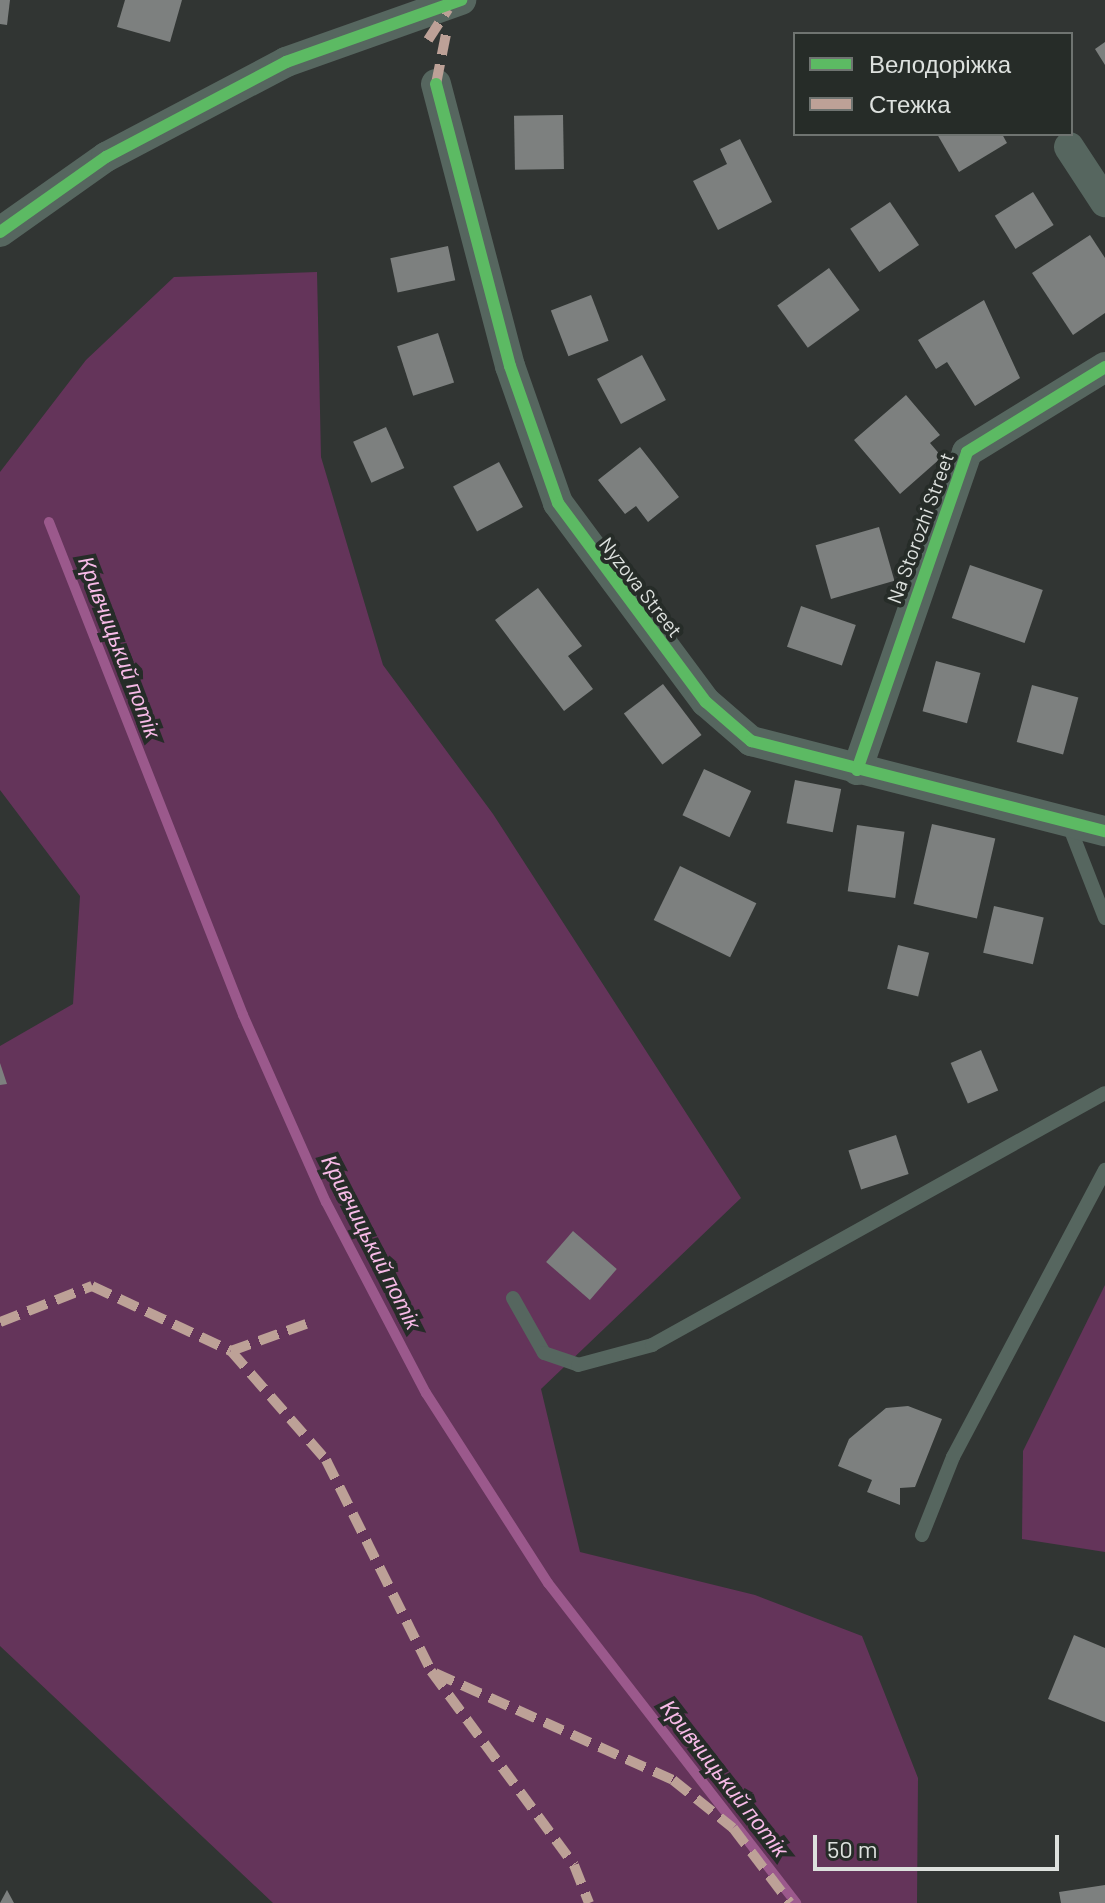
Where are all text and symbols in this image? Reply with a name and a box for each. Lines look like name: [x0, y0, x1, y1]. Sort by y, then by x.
legend: [793, 32, 1073, 136]
text: Велодоріжка: [869, 49, 1011, 78]
text: Стежка: [869, 89, 951, 118]
street label: Na Storozhi Street: [882, 449, 958, 607]
street label: Nyzova Street: [595, 532, 687, 642]
water label: Кривчицький потік: [73, 552, 167, 742]
water label: Кривчицький потік: [317, 1150, 427, 1334]
water label: Кривчицький потік: [655, 1694, 795, 1862]
scale bar: [817, 1819, 1063, 1869]
text: 50 m: [827, 1834, 878, 1863]

